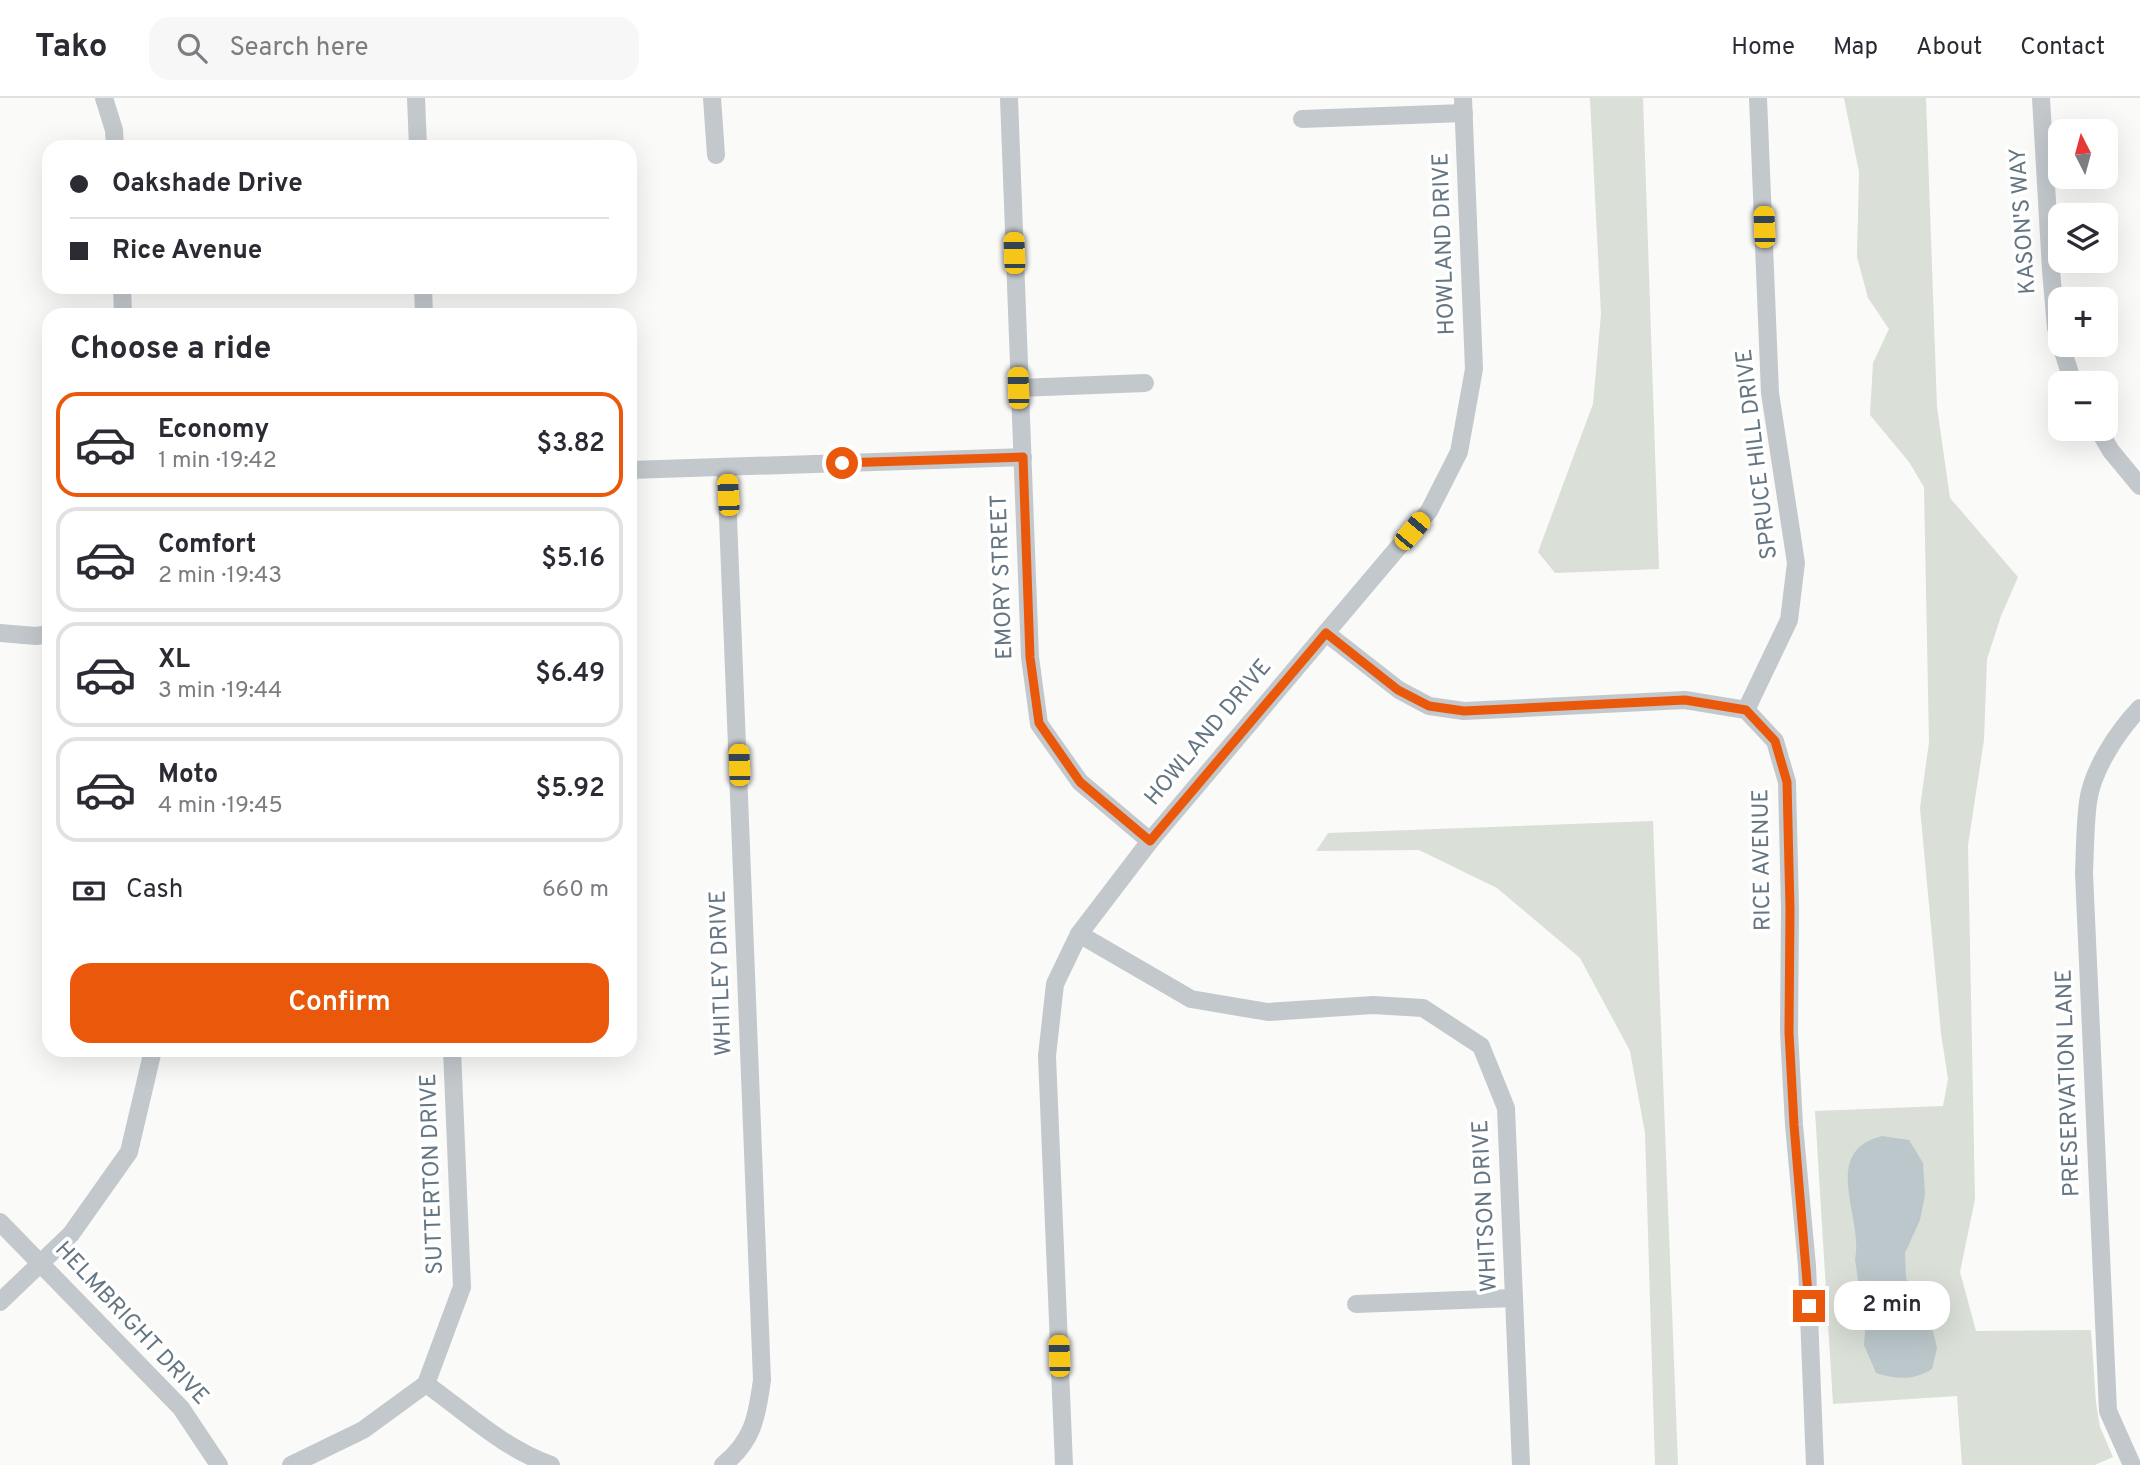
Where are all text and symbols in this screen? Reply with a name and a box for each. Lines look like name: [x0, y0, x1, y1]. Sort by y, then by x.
search box: [149, 17, 639, 80]
text: Tako: [35, 27, 107, 69]
icon: search: [173, 29, 211, 67]
text: Search here: [229, 32, 368, 65]
text: Home: [1731, 33, 1795, 63]
text: Map: [1833, 33, 1878, 63]
text: About: [1916, 33, 1982, 63]
text: Contact: [2020, 33, 2105, 63]
north arrow: [2048, 119, 2118, 189]
map controls: [2048, 119, 2118, 441]
street label: KASON'S WAY: [2004, 147, 2044, 295]
street label: HOWLAND DRIVE: [1427, 152, 1463, 336]
text: Oakshade Drive: [112, 168, 303, 201]
button: layers: [2048, 203, 2118, 273]
car: [1753, 206, 1776, 248]
car: [1003, 232, 1026, 274]
text: Rice Avenue: [112, 235, 262, 268]
button: +: [2048, 287, 2118, 357]
text: Choose a ride: [70, 330, 271, 370]
street label: SPRUCE HILL DRIVE: [1731, 347, 1785, 561]
car: [1007, 367, 1030, 409]
button: −: [2048, 371, 2118, 441]
icon: car: [74, 413, 137, 476]
text: Economy: [158, 414, 269, 447]
text: $3.82: [537, 428, 605, 461]
text: 1 min · 19:42: [158, 447, 277, 476]
route start: [826, 447, 858, 479]
car: [717, 473, 740, 517]
street label: EMORY STREET: [986, 494, 1020, 660]
car: [1391, 508, 1434, 554]
icon: car: [74, 528, 137, 591]
text: Comfort: [158, 529, 256, 562]
text: $5.16: [541, 543, 605, 576]
text: 2 min · 19:43: [158, 562, 282, 591]
icon: car: [74, 643, 137, 706]
text: XL: [158, 644, 190, 677]
street label: HOWLAND DRIVE: [1139, 654, 1279, 812]
text: $6.49: [535, 658, 605, 691]
text: 3 min · 19:44: [158, 677, 282, 706]
car: [728, 744, 751, 786]
icon: car: [74, 758, 137, 821]
text: Moto: [158, 759, 218, 792]
text: $5.92: [536, 773, 605, 806]
street label: RICE AVENUE: [1747, 789, 1779, 931]
text: 4 min · 19:45: [158, 792, 283, 821]
icon: cash: [70, 872, 108, 910]
text: Cash: [126, 874, 183, 907]
text: 660 m: [542, 876, 609, 905]
street label: WHITLEY DRIVE: [705, 890, 739, 1056]
button: Confirm: [70, 963, 609, 1043]
street label: PRESERVATION LANE: [2051, 969, 2087, 1197]
street label: SUTTERTON DRIVE: [415, 1073, 451, 1275]
street label: WHITSON DRIVE: [1467, 1119, 1505, 1293]
street label: HELMBRIGHT DRIVE: [48, 1236, 214, 1412]
callout: 2 min: [1834, 1282, 1949, 1330]
route end: [1793, 1290, 1825, 1322]
text: 2 min: [1862, 1291, 1922, 1320]
car: [1048, 1335, 1071, 1377]

